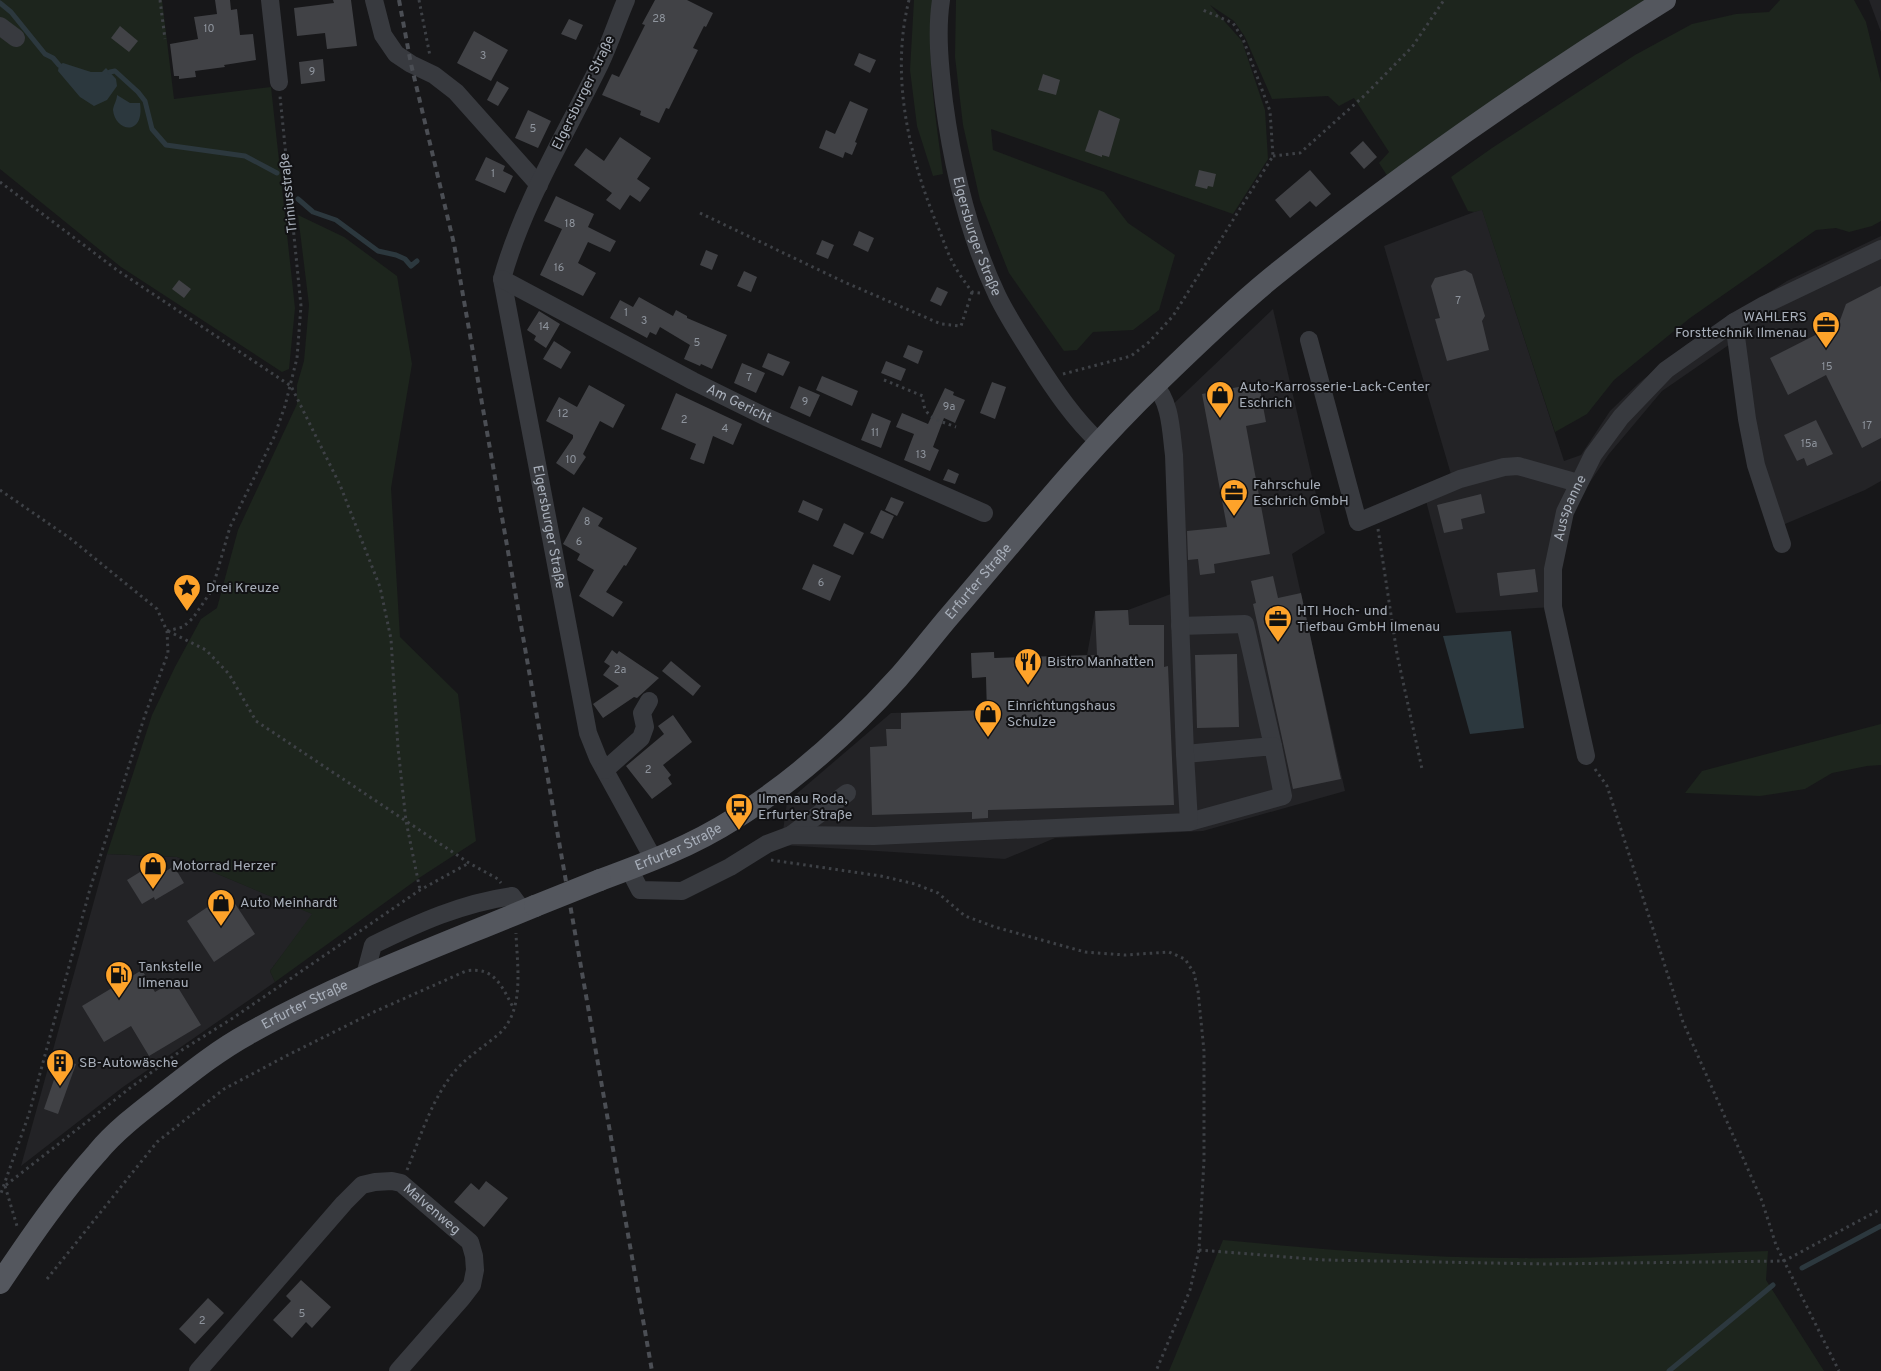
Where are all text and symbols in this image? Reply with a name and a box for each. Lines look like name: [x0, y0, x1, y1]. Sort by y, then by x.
house number: 28: [652, 12, 666, 26]
house number: 10: [203, 22, 215, 36]
street label: Elgersburger Straße: [549, 33, 619, 153]
house number: 3: [480, 49, 486, 63]
house number: 9: [309, 65, 315, 79]
house number: 5: [530, 122, 537, 136]
street label: Triniusstraße: [276, 152, 302, 234]
house number: 1: [491, 167, 495, 181]
street label: Elgersburger Straße: [949, 175, 1005, 299]
house number: 18: [565, 217, 575, 231]
house number: 16: [554, 261, 564, 275]
house number: 7: [1455, 294, 1461, 308]
house number: 1: [624, 306, 628, 320]
place label: WAHLERS Forsttechnik Ilmenau: [1675, 309, 1807, 342]
office icon: WAHLERS Forsttechnik Ilmenau: [1811, 310, 1841, 349]
house number: 3: [641, 314, 647, 328]
house number: 14: [539, 320, 550, 334]
house number: 5: [694, 336, 701, 350]
house number: 15: [1822, 360, 1833, 374]
house number: 7: [746, 371, 752, 385]
place label: Auto-Karrosserie-Lack-Center Eschrich: [1239, 379, 1431, 412]
street label: Am Gericht: [704, 380, 775, 427]
shop icon: Auto-Karrosserie-Lack-Center Eschrich: [1205, 380, 1235, 419]
house number: 9: [802, 395, 808, 409]
house number: 9a: [943, 400, 955, 414]
house number: 12: [558, 407, 568, 421]
house number: 2: [681, 413, 687, 427]
house number: 17: [1862, 419, 1872, 433]
house number: 4: [722, 422, 729, 436]
house number: 11: [871, 426, 879, 440]
house number: 15a: [1801, 437, 1818, 451]
house number: 13: [916, 448, 926, 462]
house number: 10: [565, 453, 577, 467]
street label: Elgersburger Straße: [529, 464, 569, 590]
street label: Ausspanne: [1551, 472, 1590, 543]
place label: Fahrschule Eschrich GmbH: [1253, 477, 1349, 510]
office icon: Fahrschule Eschrich GmbH: [1219, 478, 1249, 517]
house number: 8: [584, 515, 590, 529]
house number: 6: [576, 535, 582, 549]
street label: Erfurter Straße: [942, 540, 1016, 623]
place icon: Drei Kreuze: [172, 573, 202, 612]
house number: 6: [818, 576, 824, 590]
place label: Drei Kreuze: [206, 580, 279, 597]
place label: HTI Hoch- und Tiefbau GmbH Ilmenau: [1297, 603, 1440, 636]
office icon: HTI Hoch- und Tiefbau GmbH Ilmenau: [1263, 604, 1293, 643]
restaurant icon: Bistro Manhatten: [1013, 647, 1043, 686]
place label: Bistro Manhatten: [1047, 654, 1154, 671]
house number: 2a: [614, 663, 626, 677]
place label: Einrichtungshaus Schulze: [1007, 698, 1116, 731]
shop icon: Einrichtungshaus Schulze: [973, 699, 1003, 738]
house number: 2: [645, 763, 651, 777]
place label: Ilmenau Roda, Erfurter Straße: [758, 791, 852, 824]
bus stop icon: Ilmenau Roda, Erfurter Straße: [724, 792, 754, 831]
street label: Erfurter Straße: [632, 820, 725, 875]
shop icon: Motorrad Herzer: [138, 851, 168, 890]
place label: Motorrad Herzer: [172, 858, 277, 875]
shop icon: Auto Meinhardt: [206, 888, 236, 927]
place label: Auto Meinhardt: [240, 895, 338, 912]
place label: Tankstelle Ilmenau: [138, 959, 202, 992]
fuel station icon: Tankstelle Ilmenau: [104, 960, 134, 999]
street label: Erfurter Straße: [259, 977, 351, 1033]
building icon: SB-Autowäsche: [45, 1048, 75, 1087]
place label: SB-Autowäsche: [79, 1055, 178, 1072]
street label: Malvenweg: [400, 1180, 464, 1238]
house number: 5: [299, 1307, 306, 1321]
house number: 2: [199, 1314, 205, 1328]

